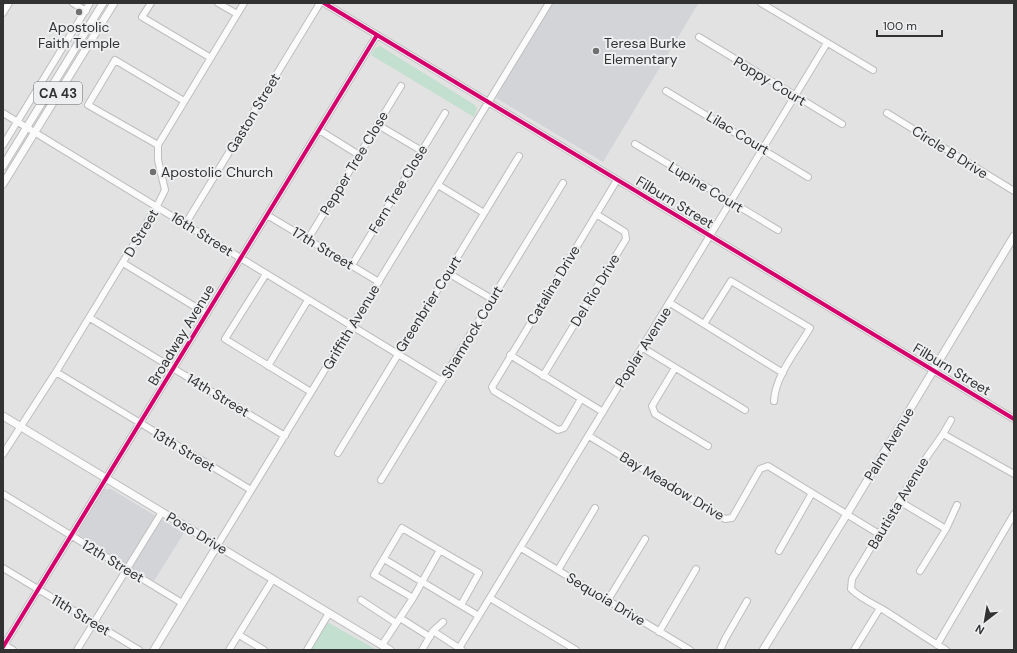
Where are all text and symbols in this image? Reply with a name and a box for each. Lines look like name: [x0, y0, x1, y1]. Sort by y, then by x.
marker: Apostolic Faith Temple: [74, 7, 84, 17]
scale bar: [877, 12, 942, 38]
place label: Apostolic Faith Temple: [38, 18, 120, 52]
text: 100 m: [883, 18, 917, 34]
place label: Teresa Burke Elementary: [604, 34, 686, 68]
marker: Teresa Burke Elementary: [591, 46, 601, 56]
street label: Poppy Court: [730, 52, 810, 110]
street label: Gaston Street: [222, 70, 284, 156]
road number: CA 43: [34, 82, 82, 104]
street label: Lilac Court: [703, 107, 773, 159]
street label: Pepper Tree Close: [316, 108, 392, 218]
street label: Circle B Drive: [909, 121, 991, 183]
street label: Fern Tree Close: [364, 141, 432, 237]
street label: Lupine Court: [665, 158, 747, 216]
place label: Apostolic Church: [161, 163, 273, 181]
marker: Apostolic Church: [148, 167, 158, 177]
street label: Filburn Street: [633, 172, 717, 232]
street label: D Street: [120, 206, 162, 260]
street label: 16th Street: [168, 208, 236, 260]
street label: 17th Street: [289, 223, 357, 273]
street label: Catalina Drive: [522, 242, 584, 328]
street label: Del Rio Drive: [566, 250, 624, 329]
street label: Greenbrier Court: [391, 252, 465, 356]
street label: Broadway Avenue: [144, 281, 218, 389]
street label: Griffith Avenue: [318, 281, 384, 373]
street label: Shamrock Court: [437, 282, 507, 382]
street label: Poplar Avenue: [611, 303, 675, 391]
street label: Filburn Street: [910, 339, 994, 399]
street label: 14th Street: [183, 369, 253, 421]
street label: Palm Avenue: [860, 404, 918, 484]
street label: 13th Street: [150, 424, 218, 476]
street label: Bay Meadow Drive: [616, 448, 728, 524]
street label: Bautista Avenue: [863, 454, 933, 552]
street label: Poso Drive: [163, 508, 231, 558]
street label: 12th Street: [79, 535, 147, 587]
street label: Sequoia Drive: [563, 568, 649, 630]
street label: 11th Street: [48, 590, 114, 640]
north arrow: [965, 601, 1005, 641]
text: N: [973, 622, 987, 638]

